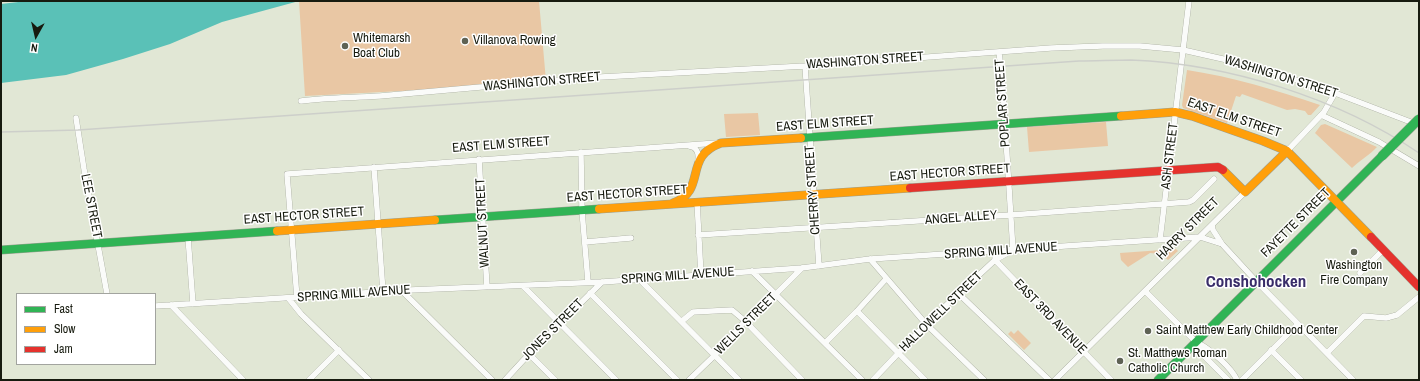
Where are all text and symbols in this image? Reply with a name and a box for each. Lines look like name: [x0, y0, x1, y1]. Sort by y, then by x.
north arrow: [16, 16, 56, 56]
place label: Whitemarsh Boat Club: [353, 31, 410, 62]
place label: Villanova Rowing: [473, 33, 556, 49]
marker: Villanova Rowing: [460, 36, 470, 46]
text: N: [30, 40, 39, 55]
marker: Whitemarsh Boat Club: [340, 41, 350, 51]
street label: WASHINGTON STREET: [806, 49, 924, 73]
street label: WASHINGTON STREET: [1222, 52, 1340, 102]
street label: POPLAR STREET: [992, 58, 1014, 148]
street label: WASHINGTON STREET: [483, 69, 601, 95]
street label: EAST ELM STREET: [1185, 95, 1283, 141]
street label: EAST ELM STREET: [776, 113, 874, 135]
street label: ASH STREET: [1158, 122, 1182, 190]
street label: EAST ELM STREET: [452, 134, 550, 156]
street label: CHERRY STREET: [802, 145, 824, 235]
street label: EAST HECTOR STREET: [889, 161, 1011, 185]
street label: LEE STREET: [77, 173, 105, 239]
street label: WALNUT STREET: [473, 178, 493, 268]
street label: EAST HECTOR STREET: [566, 182, 688, 206]
street label: FAYETTE STREET: [1258, 185, 1334, 261]
street label: HARRY STREET: [1153, 194, 1223, 264]
street label: EAST HECTOR STREET: [243, 204, 365, 228]
street label: ANGEL ALLEY: [924, 208, 998, 228]
street label: SPRING MILL AVENUE: [944, 239, 1058, 263]
marker: Washington Fire Company: [1349, 247, 1359, 257]
place label: Washington Fire Company: [1320, 258, 1388, 289]
street label: SPRING MILL AVENUE: [621, 264, 735, 288]
street label: HALLOWELL STREET: [896, 269, 986, 355]
district label: Conshohocken: [1206, 272, 1306, 292]
street label: EAST 3RD AVENUE: [1010, 276, 1090, 358]
street label: SPRING MILL AVENUE: [297, 282, 411, 306]
street label: WELLS STREET: [712, 290, 780, 358]
legend: [16, 293, 156, 365]
street label: JONES STREET: [519, 296, 587, 364]
text: Fast: [54, 301, 73, 317]
text: Slow: [54, 321, 75, 337]
place label: Saint Matthew Early Childhood Center: [1156, 323, 1338, 339]
marker: Saint Matthew Early Childhood Center: [1143, 326, 1153, 336]
text: Jam: [54, 341, 73, 357]
place label: St. Matthews Roman Catholic Church: [1128, 346, 1227, 377]
marker: St. Matthews Roman Catholic Church: [1115, 356, 1125, 366]

